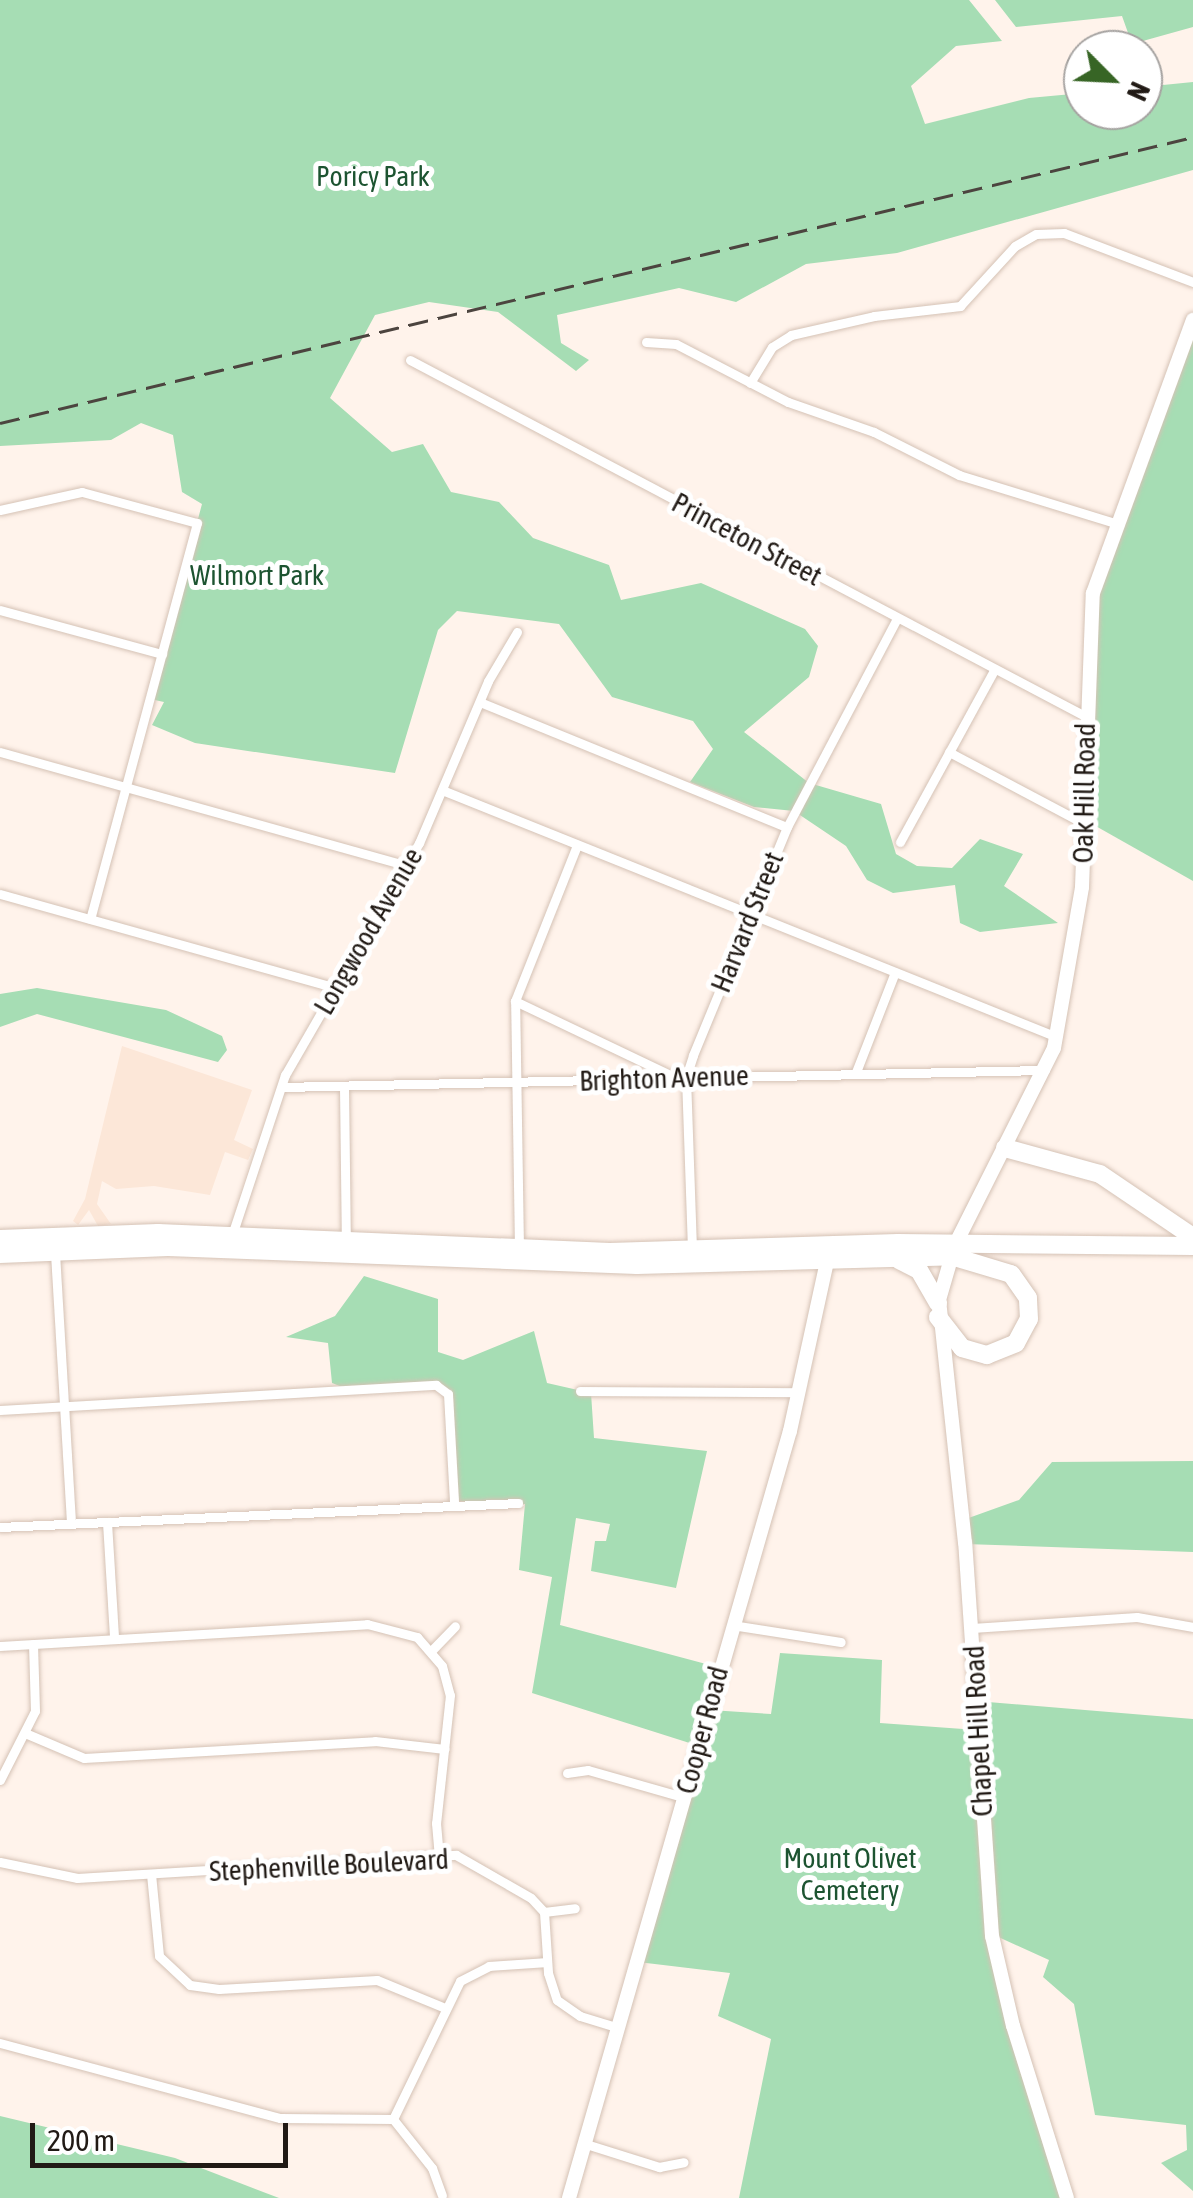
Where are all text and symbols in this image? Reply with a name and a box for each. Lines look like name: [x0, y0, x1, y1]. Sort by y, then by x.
north arrow: [1063, 30, 1163, 130]
text: N: [1121, 77, 1157, 105]
park label: Poricy Park: [316, 159, 430, 193]
street label: Princeton Street: [666, 485, 828, 593]
park label: Wilmort Park: [190, 558, 324, 592]
street label: Oak Hill Road: [1066, 723, 1102, 863]
street label: Longwood Avenue: [307, 842, 429, 1020]
street label: Harvard Street: [704, 847, 790, 997]
street label: Brighton Avenue: [579, 1058, 749, 1098]
street label: Chapel Hill Road: [957, 1645, 999, 1817]
street label: Cooper Road: [669, 1663, 735, 1797]
park label: Mount Olivet Cemetery: [783, 1841, 917, 1907]
street label: Stephenville Boulevard: [208, 1842, 450, 1888]
scale bar: [35, 2103, 292, 2165]
text: 200 m: [47, 2123, 115, 2157]

